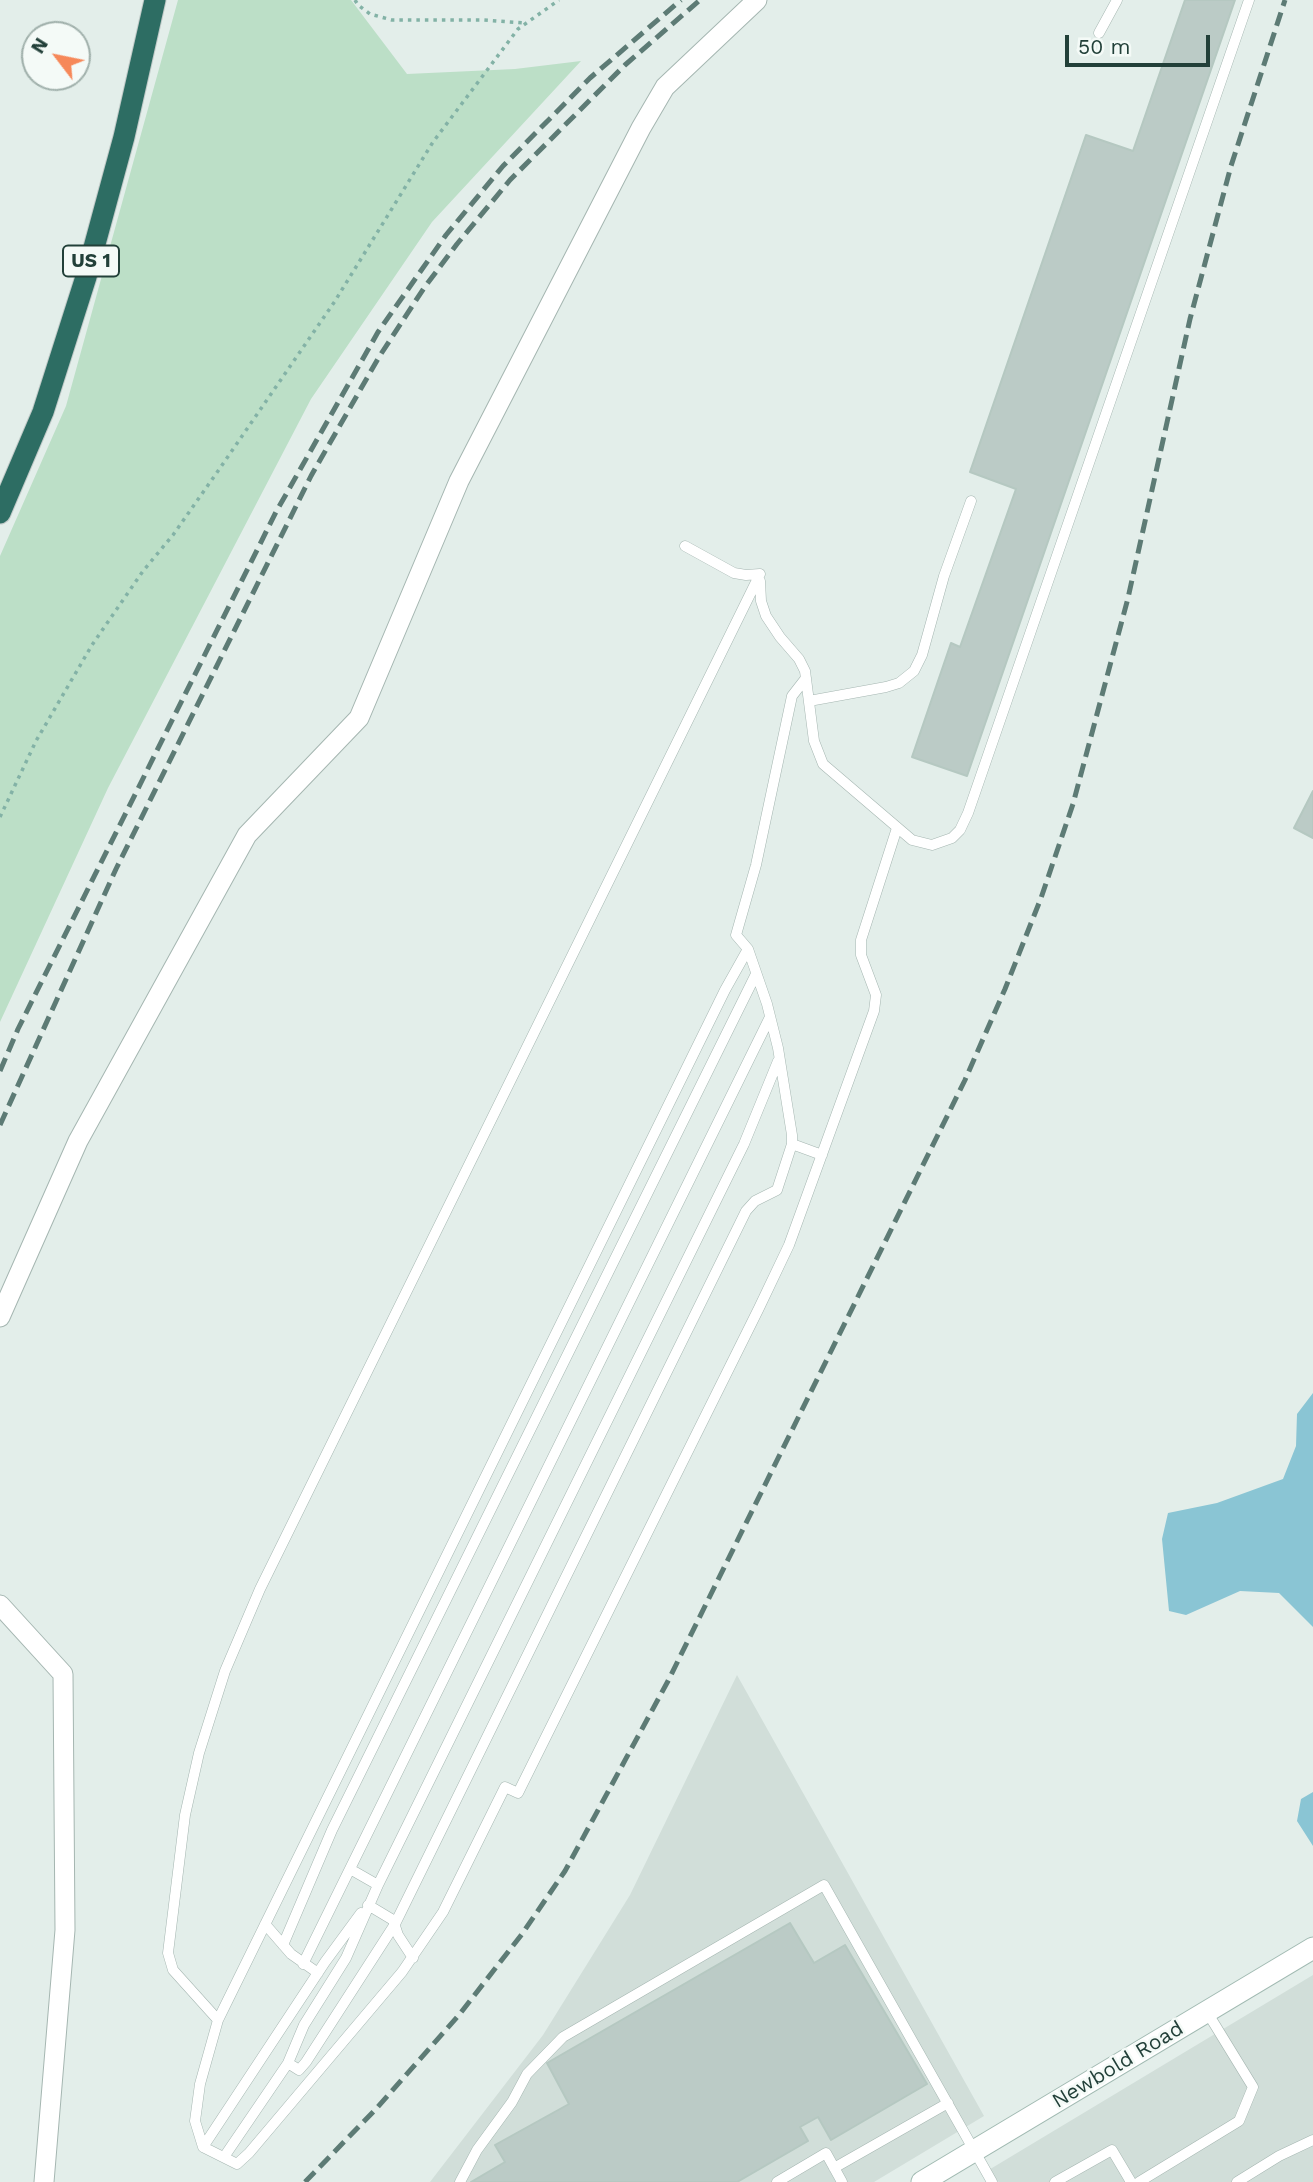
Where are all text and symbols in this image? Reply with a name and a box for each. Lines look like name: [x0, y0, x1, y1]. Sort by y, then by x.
north arrow: [21, 21, 91, 91]
scale bar: [1068, 21, 1213, 65]
text: N: [26, 34, 53, 58]
text: 50 m: [1078, 34, 1130, 59]
road number: US 1: [63, 246, 119, 276]
street label: Newbold Road: [1048, 2016, 1188, 2114]

